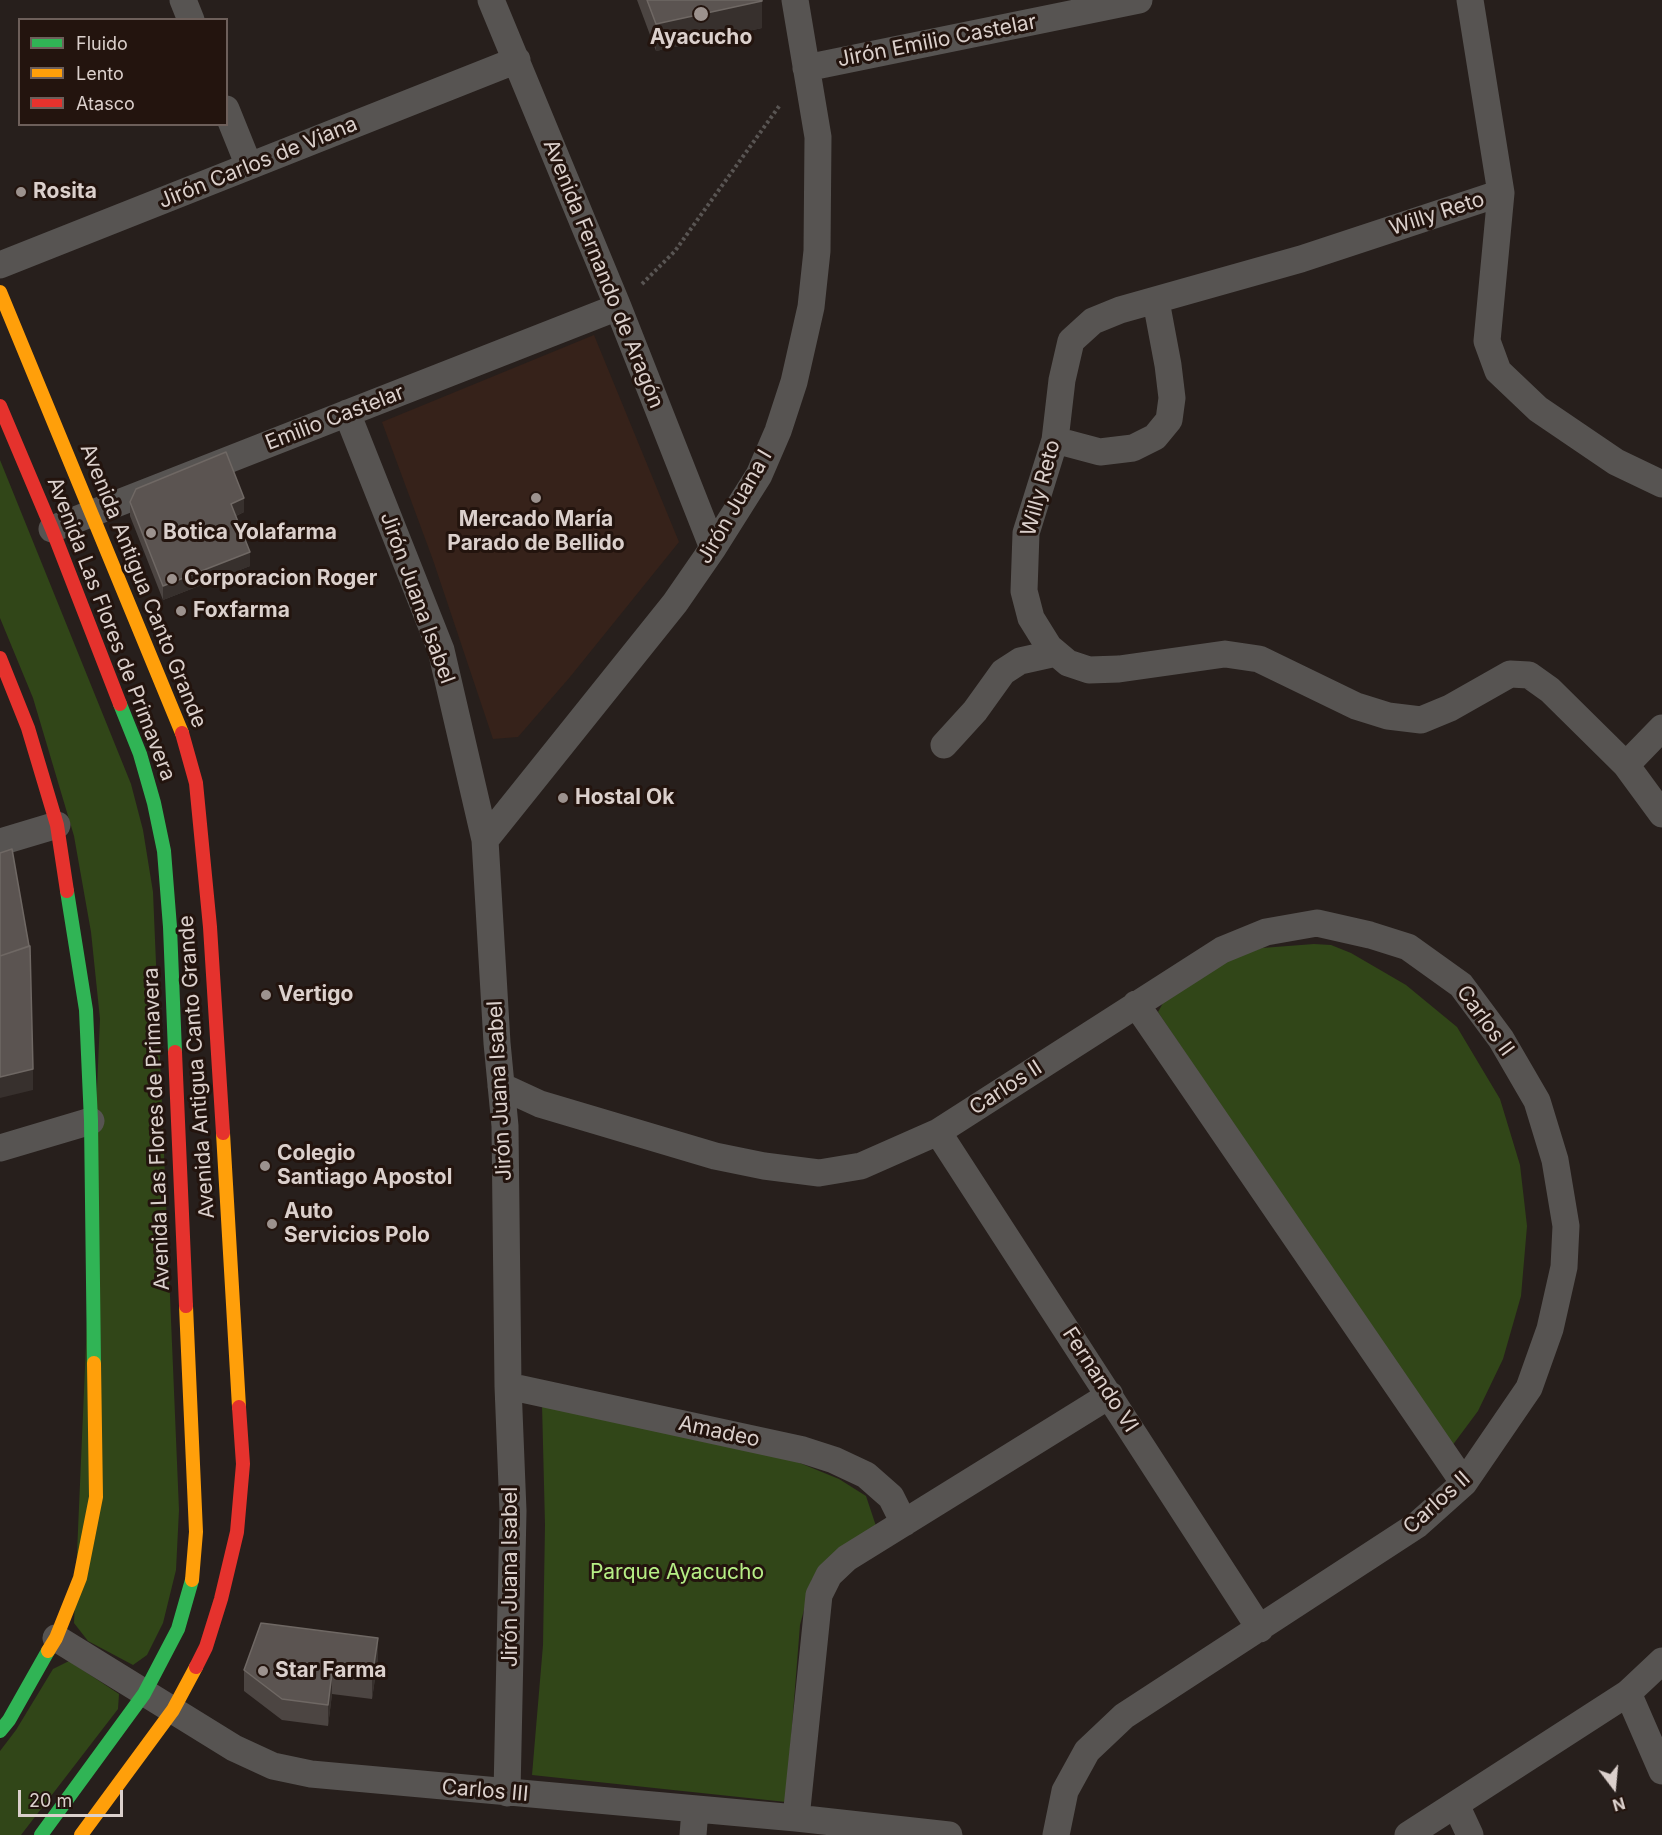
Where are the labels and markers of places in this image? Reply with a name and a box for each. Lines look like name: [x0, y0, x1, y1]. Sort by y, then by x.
marker: Ayacucho: [692, 5, 710, 23]
place label: Ayacucho: [650, 25, 752, 51]
place label: Rosita: [33, 179, 97, 205]
marker: Rosita: [14, 185, 28, 199]
marker: Mercado María Parado de Bellido: [529, 491, 543, 505]
place label: Mercado María Parado de Bellido: [447, 507, 625, 557]
place label: Botica Yolafarma: [163, 520, 337, 546]
marker: Botica Yolafarma: [144, 526, 158, 540]
place label: Corporacion Roger: [184, 566, 377, 592]
marker: Corporacion Roger: [165, 572, 179, 586]
place label: Foxfarma: [193, 598, 290, 624]
marker: Foxfarma: [174, 604, 188, 618]
place label: Hostal Ok: [575, 785, 674, 811]
marker: Hostal Ok: [556, 791, 570, 805]
place label: Vertigo: [278, 982, 353, 1008]
marker: Vertigo: [259, 988, 273, 1002]
place label: Colegio Santiago Apostol: [277, 1141, 452, 1191]
marker: Colegio Santiago Apostol: [258, 1159, 272, 1173]
place label: Auto Servicios Polo: [284, 1199, 430, 1249]
marker: Auto Servicios Polo: [265, 1217, 279, 1231]
place label: Star Farma: [275, 1658, 386, 1684]
marker: Star Farma: [256, 1664, 270, 1678]

